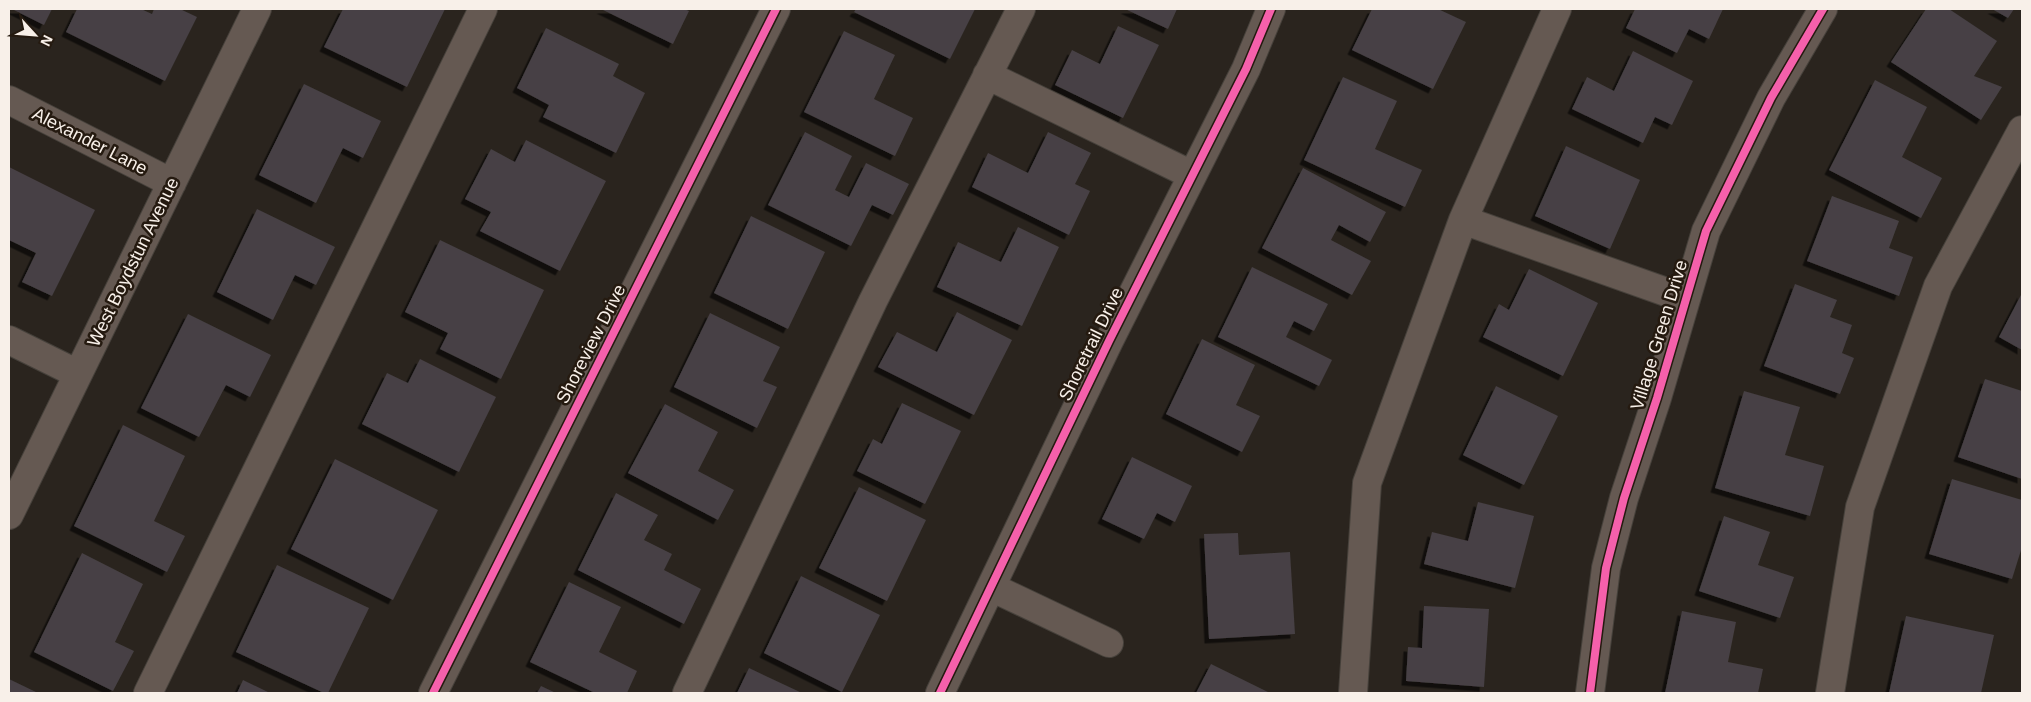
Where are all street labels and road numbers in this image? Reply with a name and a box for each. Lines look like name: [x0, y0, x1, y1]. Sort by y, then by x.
street label: Alexander Lane: [29, 103, 151, 179]
street label: West Boydstun Avenue: [83, 174, 183, 350]
street label: Village Green Drive: [1627, 258, 1691, 412]
street label: Shoreview Drive: [552, 281, 630, 407]
street label: Shoretrail Drive: [1055, 284, 1127, 404]

